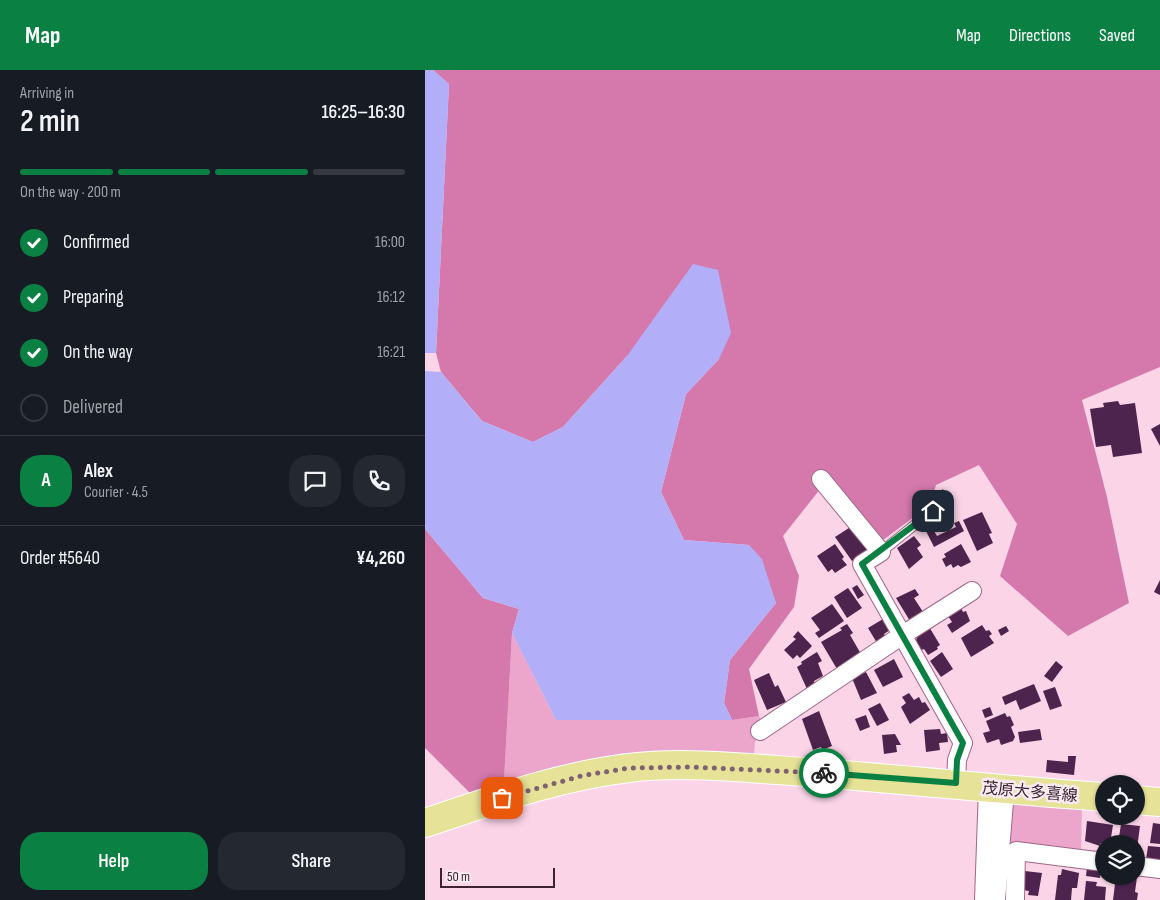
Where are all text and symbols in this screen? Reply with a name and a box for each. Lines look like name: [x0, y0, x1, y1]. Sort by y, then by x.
text: Map: [25, 21, 60, 50]
text: Map: [956, 25, 981, 46]
text: Directions: [1009, 25, 1071, 46]
text: Saved: [1099, 25, 1135, 46]
text: Arriving in: [20, 84, 74, 103]
text: 16:25–16:30: [321, 101, 405, 124]
text: 2 min: [20, 102, 80, 141]
text: On the way · 200 m: [20, 183, 121, 202]
icon: check: [20, 229, 48, 257]
text: Confirmed: [63, 231, 130, 254]
text: 16:00: [375, 233, 405, 252]
icon: check: [20, 284, 48, 312]
text: Preparing: [63, 286, 124, 309]
text: 16:12: [377, 288, 405, 307]
icon: check: [20, 339, 48, 367]
text: On the way: [63, 341, 133, 364]
text: 16:21: [377, 343, 405, 362]
text: Delivered: [63, 396, 123, 419]
button: chat: [289, 455, 341, 507]
button: phone: [353, 455, 405, 507]
text: Alex: [84, 460, 113, 483]
text: A: [41, 469, 51, 492]
text: Courier · 4.5: [84, 483, 148, 502]
pin: [912, 490, 954, 532]
icon: home: [919, 497, 947, 525]
text: Order #5640: [20, 547, 100, 570]
text: ¥4,260: [356, 547, 405, 570]
courier: [799, 748, 849, 798]
icon: bike: [810, 759, 838, 787]
map controls: [1095, 775, 1145, 885]
button: locate: [1095, 775, 1145, 825]
pin: [481, 777, 523, 819]
street label: 茂原大多喜線: [981, 779, 1079, 806]
icon: bag: [488, 784, 516, 812]
button: Help: [20, 832, 208, 890]
button: Share: [218, 832, 405, 890]
button: layers: [1095, 835, 1145, 885]
scale bar: [440, 865, 555, 888]
text: 50 m: [447, 868, 470, 885]

